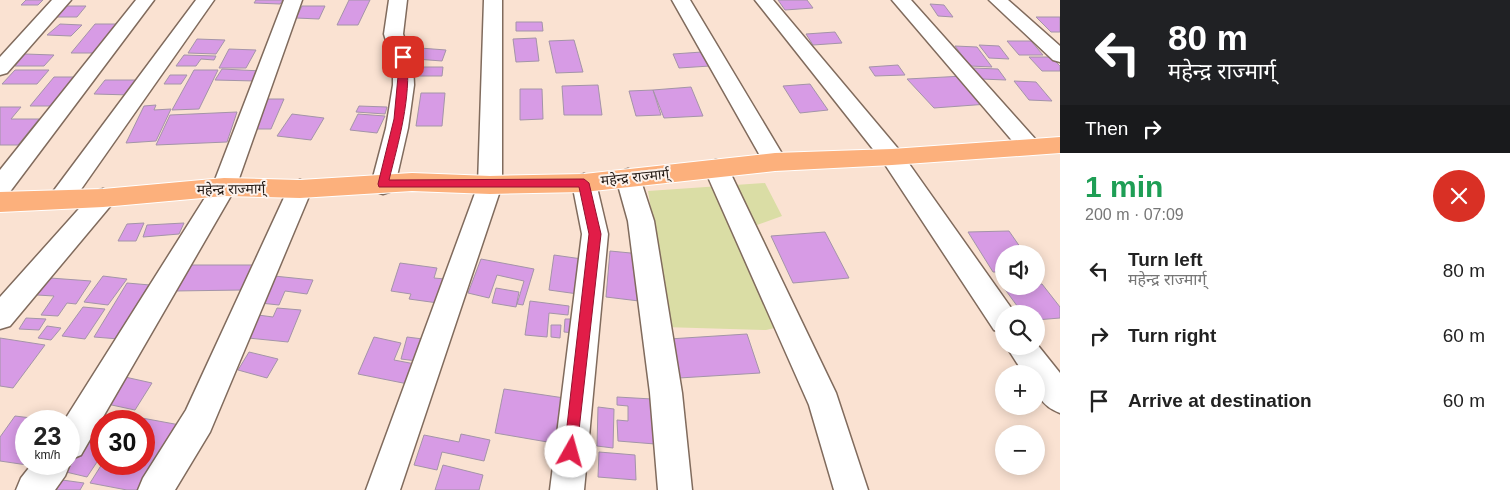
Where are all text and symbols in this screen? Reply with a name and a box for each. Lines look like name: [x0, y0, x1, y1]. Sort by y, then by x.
text: 80 m: [1168, 18, 1248, 57]
icon: left: [1085, 20, 1150, 85]
pin: [382, 36, 424, 78]
icon: arrive: [389, 43, 417, 71]
text: महेन्द्र राज्मार्ग्: [1168, 59, 1276, 84]
icon: right: [1138, 115, 1166, 143]
text: Then: [1085, 118, 1128, 139]
street label: महेन्द्र राज्मार्ग्: [600, 164, 672, 191]
text: 1 min: [1085, 170, 1163, 203]
button: close: [1433, 170, 1485, 222]
street label: महेन्द्र राज्मार्ग्: [196, 179, 268, 200]
text: 200 m · 07:09: [1085, 206, 1184, 223]
map controls: [995, 245, 1045, 475]
button: sound: [995, 245, 1045, 295]
text: Turn left: [1128, 249, 1203, 270]
icon: left: [1085, 257, 1113, 285]
text: 80 m: [1443, 260, 1485, 281]
text: महेन्द्र राज्मार्ग्: [1128, 271, 1207, 288]
button: search: [995, 305, 1045, 355]
icon: right: [1085, 322, 1113, 350]
text: Turn right: [1128, 325, 1216, 346]
text: 60 m: [1443, 325, 1485, 346]
button: +: [995, 365, 1045, 415]
icon: arrive: [1085, 387, 1113, 415]
text: Arrive at destination: [1128, 390, 1312, 411]
text: 60 m: [1443, 390, 1485, 411]
speed limit sign: 30: [90, 410, 155, 475]
text: 23: [34, 422, 61, 450]
position arrow: [544, 425, 596, 477]
button: −: [995, 425, 1045, 475]
text: km/h: [34, 448, 61, 462]

